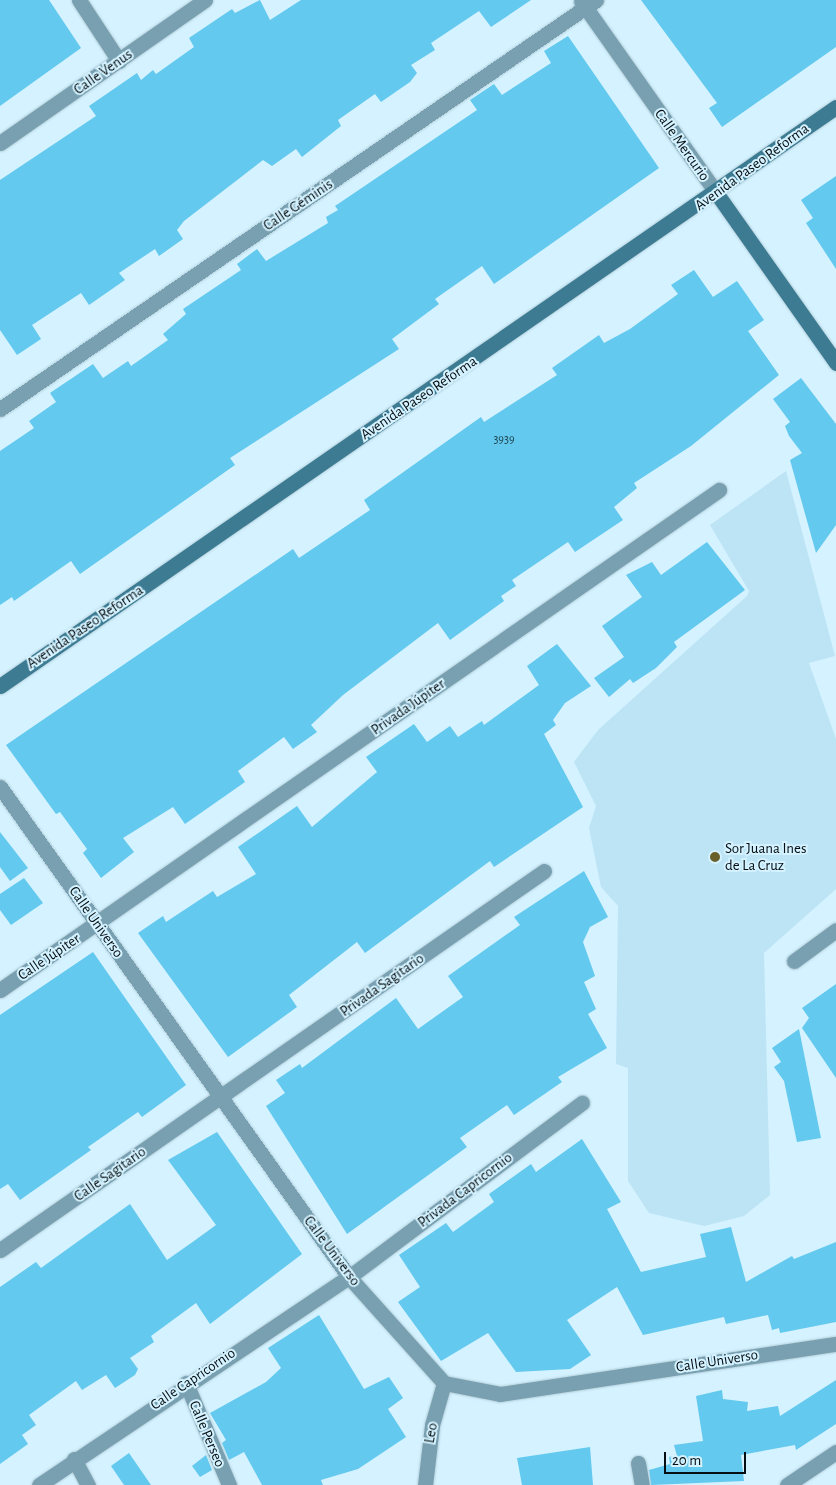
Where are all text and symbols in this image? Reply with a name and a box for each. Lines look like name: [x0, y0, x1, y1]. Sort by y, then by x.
street label: Calle Venus: [70, 45, 136, 99]
street label: Calle Mercurio: [651, 105, 713, 185]
street label: Avenida Paseo Reforma: [691, 120, 813, 214]
street label: Calle Géminis: [260, 175, 336, 235]
street label: Avenida Paseo Reforma: [357, 352, 481, 444]
house number: 3939: [493, 433, 515, 447]
street label: Avenida Paseo Reforma: [23, 581, 147, 673]
street label: Privada Júpiter: [368, 675, 448, 739]
place label: Sor Juana Ines de La Cruz: [725, 839, 806, 874]
marker: Sor Juana Ines de La Cruz: [709, 851, 721, 863]
street label: Calle Universo: [65, 883, 127, 961]
street label: Calle Júpiter: [14, 930, 84, 984]
street label: Privada Sagitario: [337, 949, 427, 1021]
street label: Calle Sagitario: [71, 1143, 149, 1205]
street label: Privada Capricornio: [414, 1149, 516, 1231]
street label: Calle Universo: [300, 1213, 364, 1289]
street label: Calle Capricornio: [147, 1344, 239, 1414]
street label: Calle Universo: [675, 1346, 759, 1376]
street label: Calle Perseo: [185, 1398, 229, 1470]
street label: Leo: [420, 1421, 442, 1445]
scale bar: [666, 1442, 748, 1474]
text: 20 m: [672, 1453, 701, 1468]

